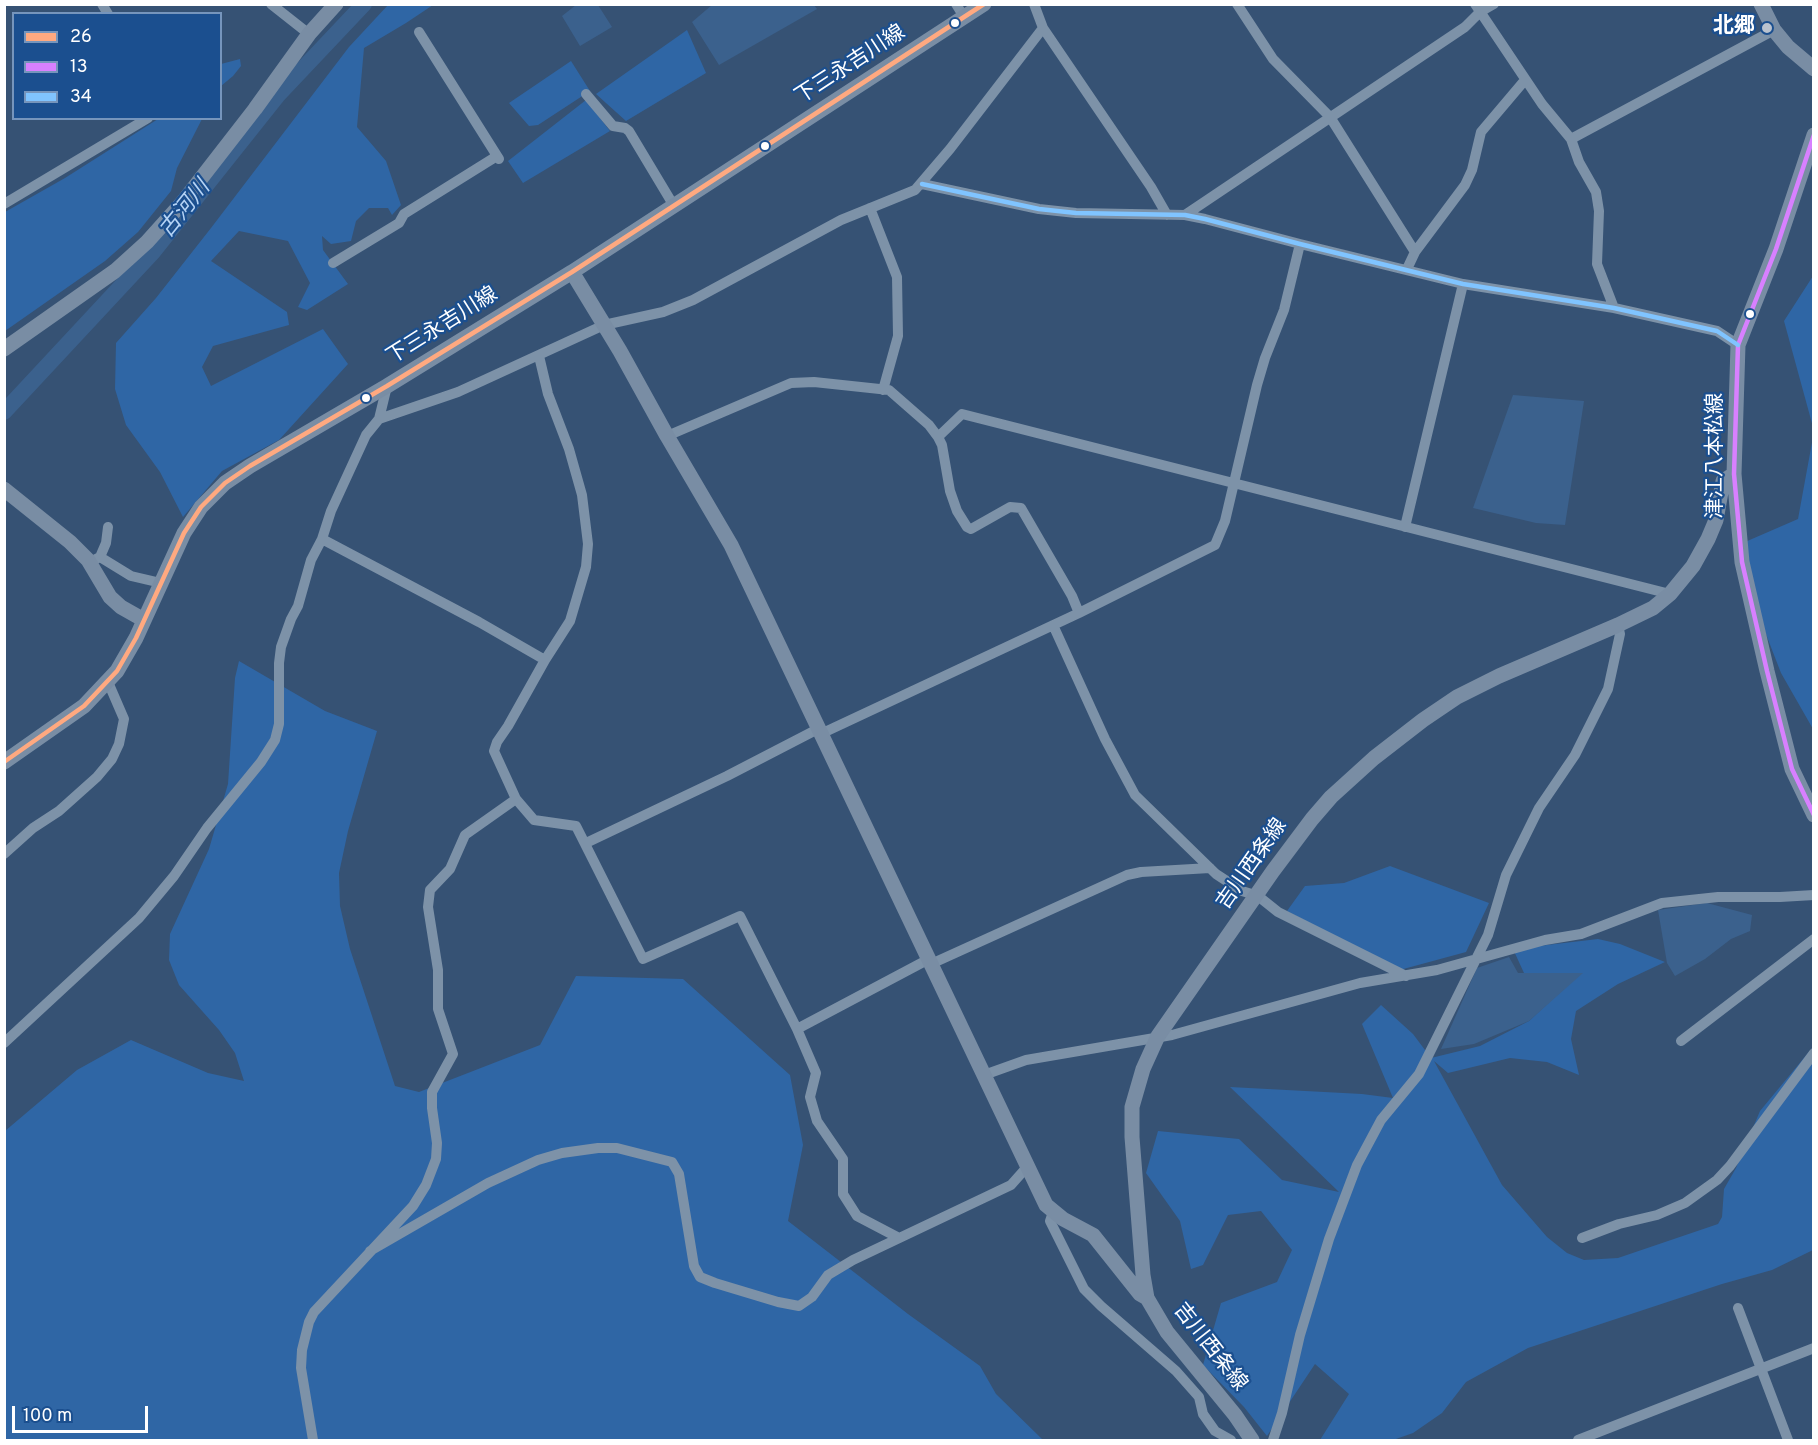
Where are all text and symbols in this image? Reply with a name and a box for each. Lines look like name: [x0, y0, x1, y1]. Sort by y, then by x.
legend: [12, 12, 222, 120]
place label: 北郷: [1713, 15, 1755, 41]
unlabelled marker: [949, 17, 961, 29]
street label: 下三永吉川線: [791, 21, 911, 111]
marker: 北郷: [1760, 21, 1774, 35]
text: 26: [70, 26, 92, 49]
text: 13: [70, 56, 88, 79]
text: 34: [70, 86, 92, 109]
unlabelled marker: [759, 140, 771, 152]
water label: 古河川: [155, 176, 217, 244]
street label: 下三永吉川線: [383, 283, 503, 371]
unlabelled marker: [1744, 308, 1756, 320]
unlabelled marker: [360, 392, 372, 404]
street label: 津江八本松線: [1704, 393, 1730, 519]
street label: 吉川西条線: [1213, 815, 1293, 915]
street label: 吉川西条線: [1167, 1299, 1251, 1397]
scale bar: [15, 1394, 152, 1432]
text: 100 m: [23, 1405, 72, 1428]

